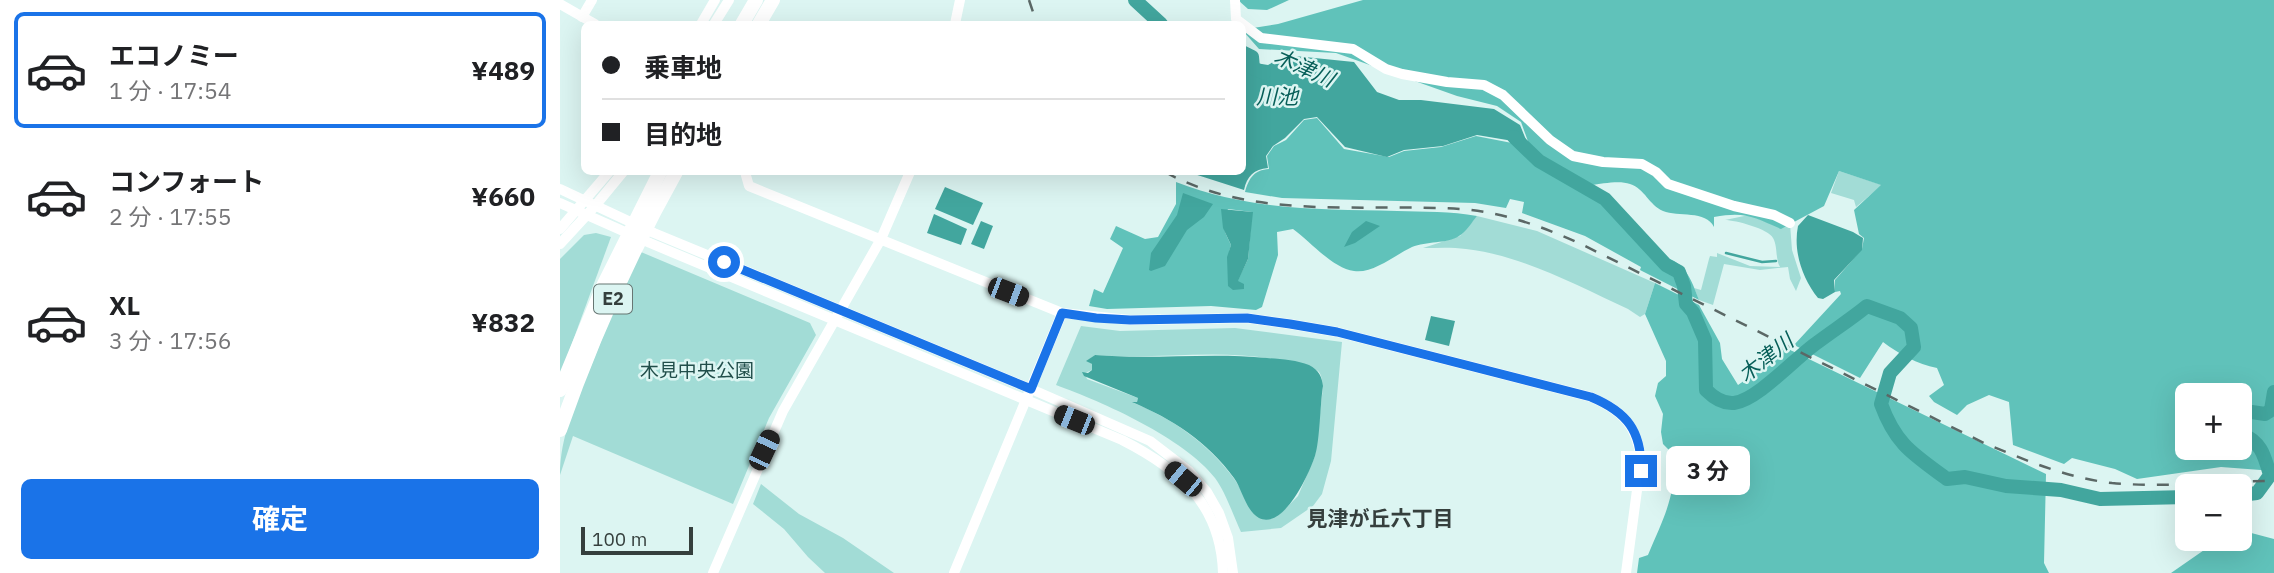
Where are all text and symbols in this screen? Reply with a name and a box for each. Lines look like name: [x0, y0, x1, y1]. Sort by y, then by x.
text: エコノミー: [109, 38, 239, 72]
icon: car: [25, 39, 88, 102]
water label: 木津川: [1270, 41, 1341, 94]
text: 乗車地: [644, 50, 722, 84]
text: ¥489: [471, 53, 535, 87]
text: 1 分 · 17:54: [109, 75, 232, 105]
water label: 川池: [1256, 82, 1300, 110]
text: 目的地: [644, 117, 722, 151]
text: コンフォート: [109, 164, 264, 198]
icon: car: [25, 165, 88, 228]
text: ¥660: [471, 179, 535, 213]
text: 2 分 · 17:55: [109, 201, 232, 231]
route start: [708, 246, 740, 278]
car: [985, 275, 1032, 309]
road number: E2: [594, 284, 632, 314]
text: XL: [109, 288, 140, 322]
icon: car: [25, 291, 88, 354]
text: ¥832: [471, 305, 535, 339]
text: 3 分 · 17:56: [109, 325, 232, 355]
water label: 木津川: [1732, 326, 1800, 388]
park label: 木見中央公園: [640, 358, 754, 382]
map controls: [2175, 383, 2252, 551]
button: +: [2175, 383, 2252, 460]
car: [1051, 402, 1098, 438]
car: [746, 427, 783, 473]
callout: 3 分: [1666, 447, 1750, 496]
route end: [1625, 455, 1657, 487]
text: 3 分: [1687, 455, 1729, 485]
car: [1161, 457, 1206, 501]
button: −: [2175, 474, 2252, 551]
button: 確定: [21, 479, 539, 559]
district label: 見津が丘六丁目: [1307, 504, 1454, 532]
scale bar: [581, 524, 693, 556]
text: 100 m: [592, 527, 647, 551]

